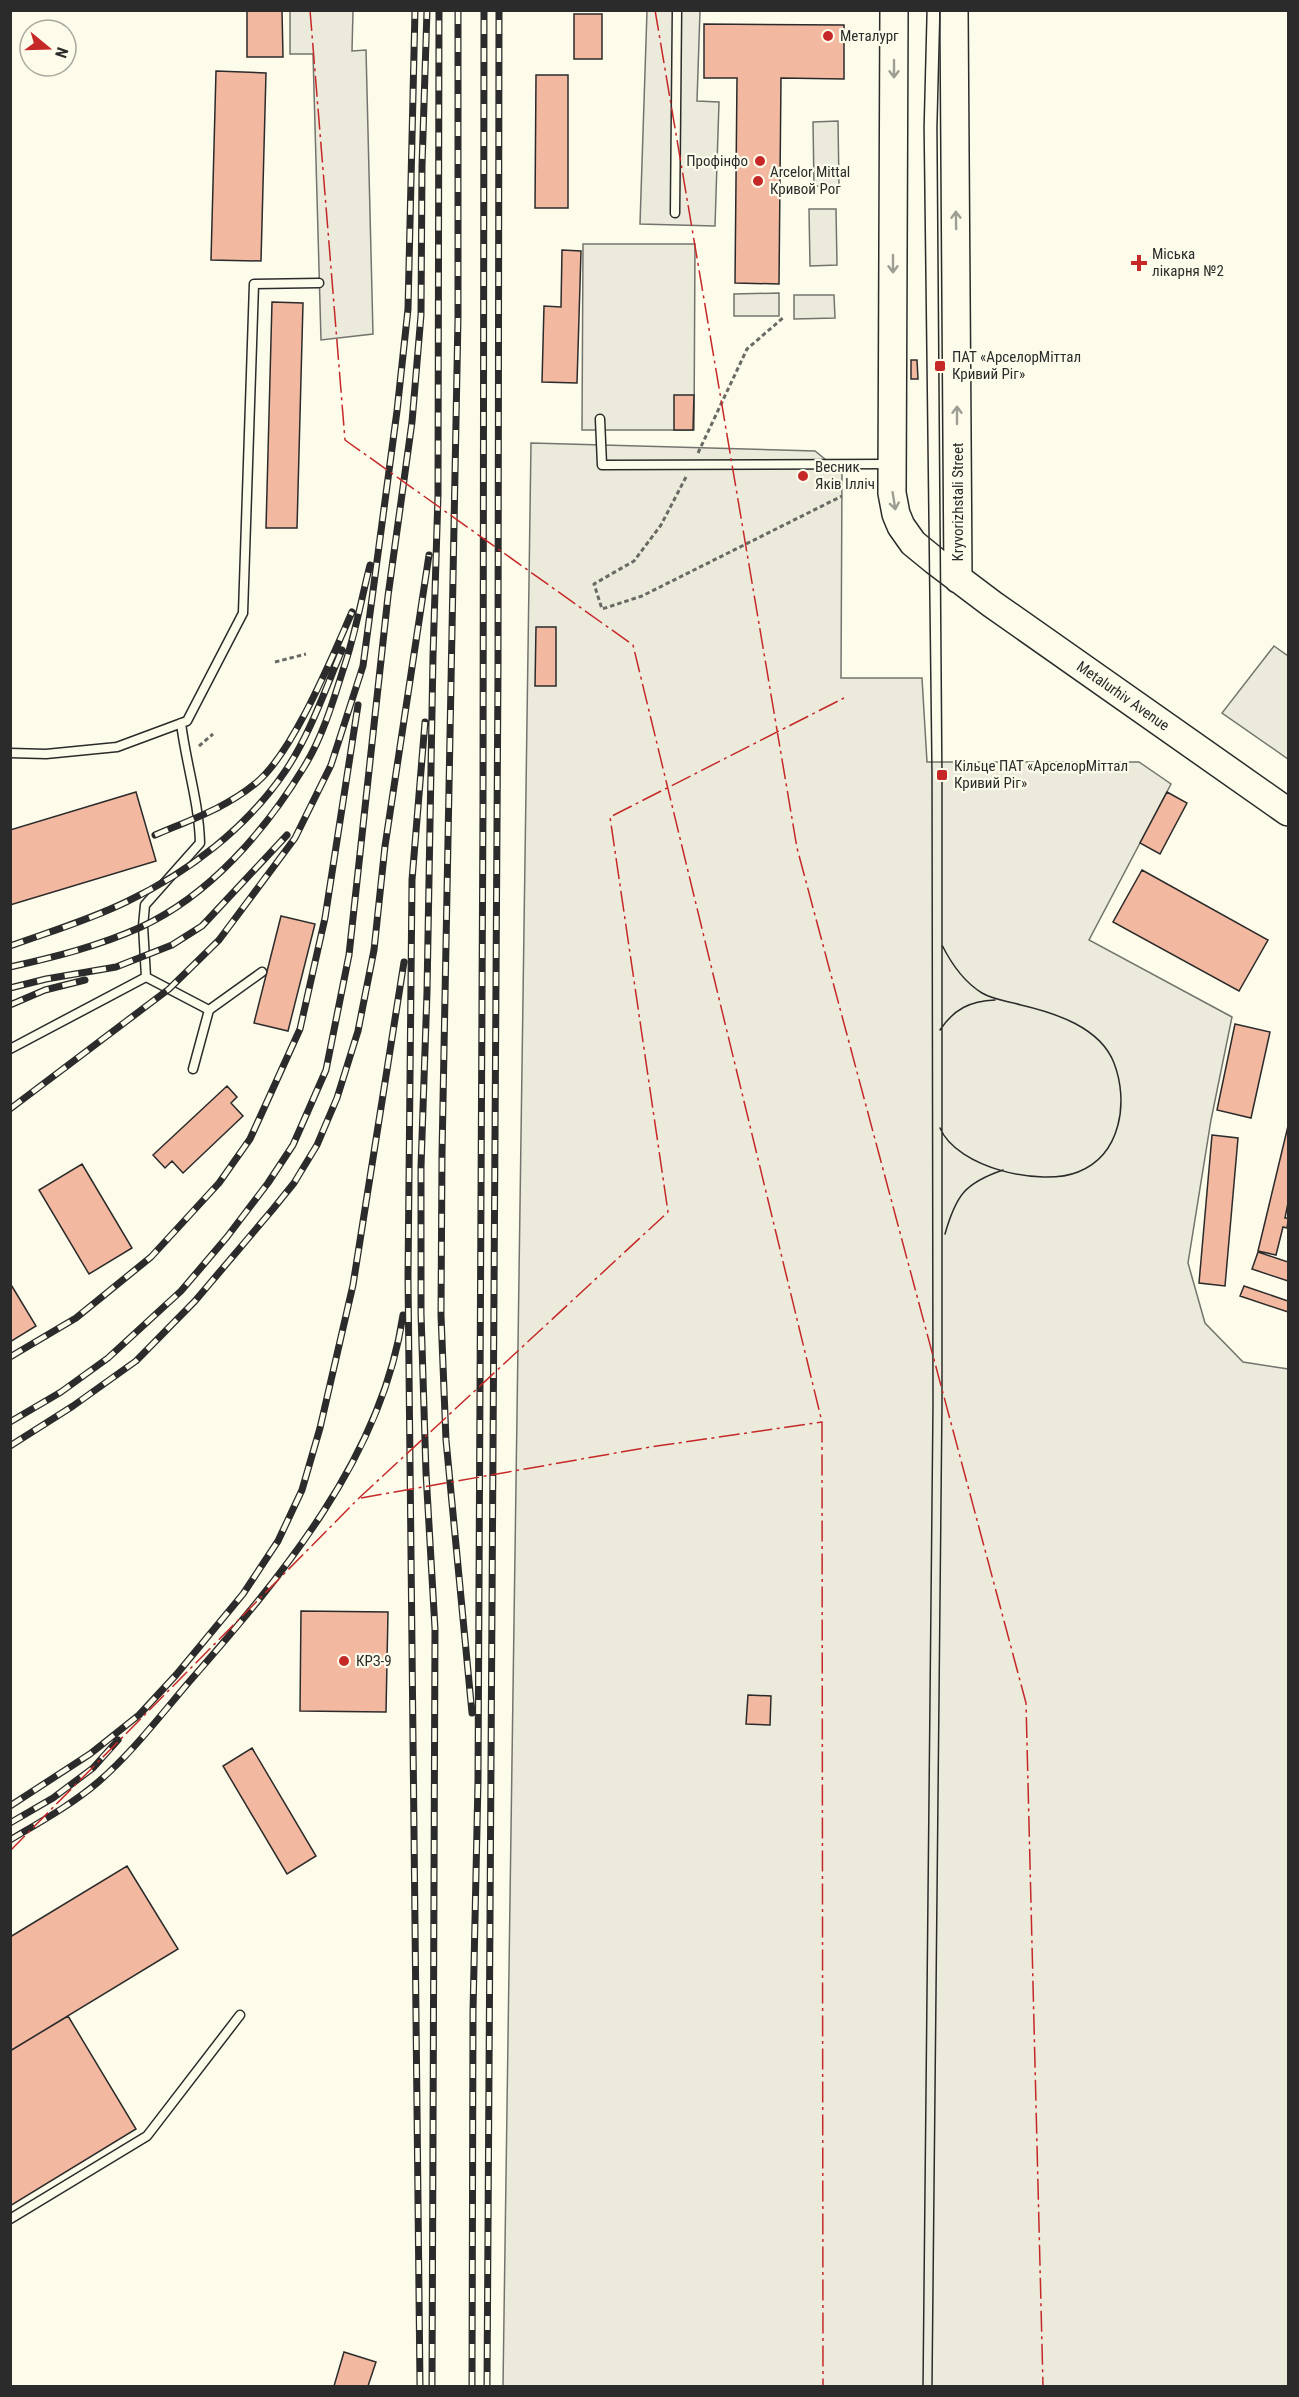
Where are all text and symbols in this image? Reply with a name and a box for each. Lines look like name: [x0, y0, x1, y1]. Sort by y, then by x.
north arrow: [18, 18, 78, 78]
place label: Металург: [840, 27, 899, 45]
marker: Металург: [821, 29, 835, 43]
text: N: [51, 45, 72, 60]
one-way arrow: [888, 58, 900, 78]
place label: Профінфо: [686, 152, 748, 170]
marker: Профінфо: [753, 154, 767, 168]
place label: Arcelor Mittal Кривой Рог: [770, 163, 850, 198]
marker: Arcelor Mittal Кривой Рог: [751, 174, 765, 188]
one-way arrow: [950, 211, 962, 231]
place label: Міська лікарня №2: [1152, 245, 1224, 280]
one-way arrow: [887, 253, 899, 273]
marker: Міська лікарня №2: [1130, 254, 1148, 272]
place label: ПАТ «АрселорМіттал Кривий Ріг»: [952, 348, 1081, 383]
marker: ПАТ «АрселорМіттал Кривий Ріг»: [933, 359, 947, 373]
one-way arrow: [951, 406, 963, 426]
street label: Kryvorizhstali Street: [949, 443, 967, 561]
place label: Весник Яків Ілліч: [815, 458, 875, 493]
marker: Весник Яків Ілліч: [796, 469, 810, 483]
one-way arrow: [889, 490, 900, 510]
street label: Metalurhiv Avenue: [1073, 657, 1173, 735]
place label: Кільце ПАТ «АрселорМіттал Кривий Ріг»: [954, 757, 1128, 792]
marker: Кільце ПАТ «АрселорМіттал Кривий Ріг»: [935, 768, 949, 782]
place label: КРЗ-9: [356, 1652, 392, 1670]
marker: КРЗ-9: [337, 1654, 351, 1668]

